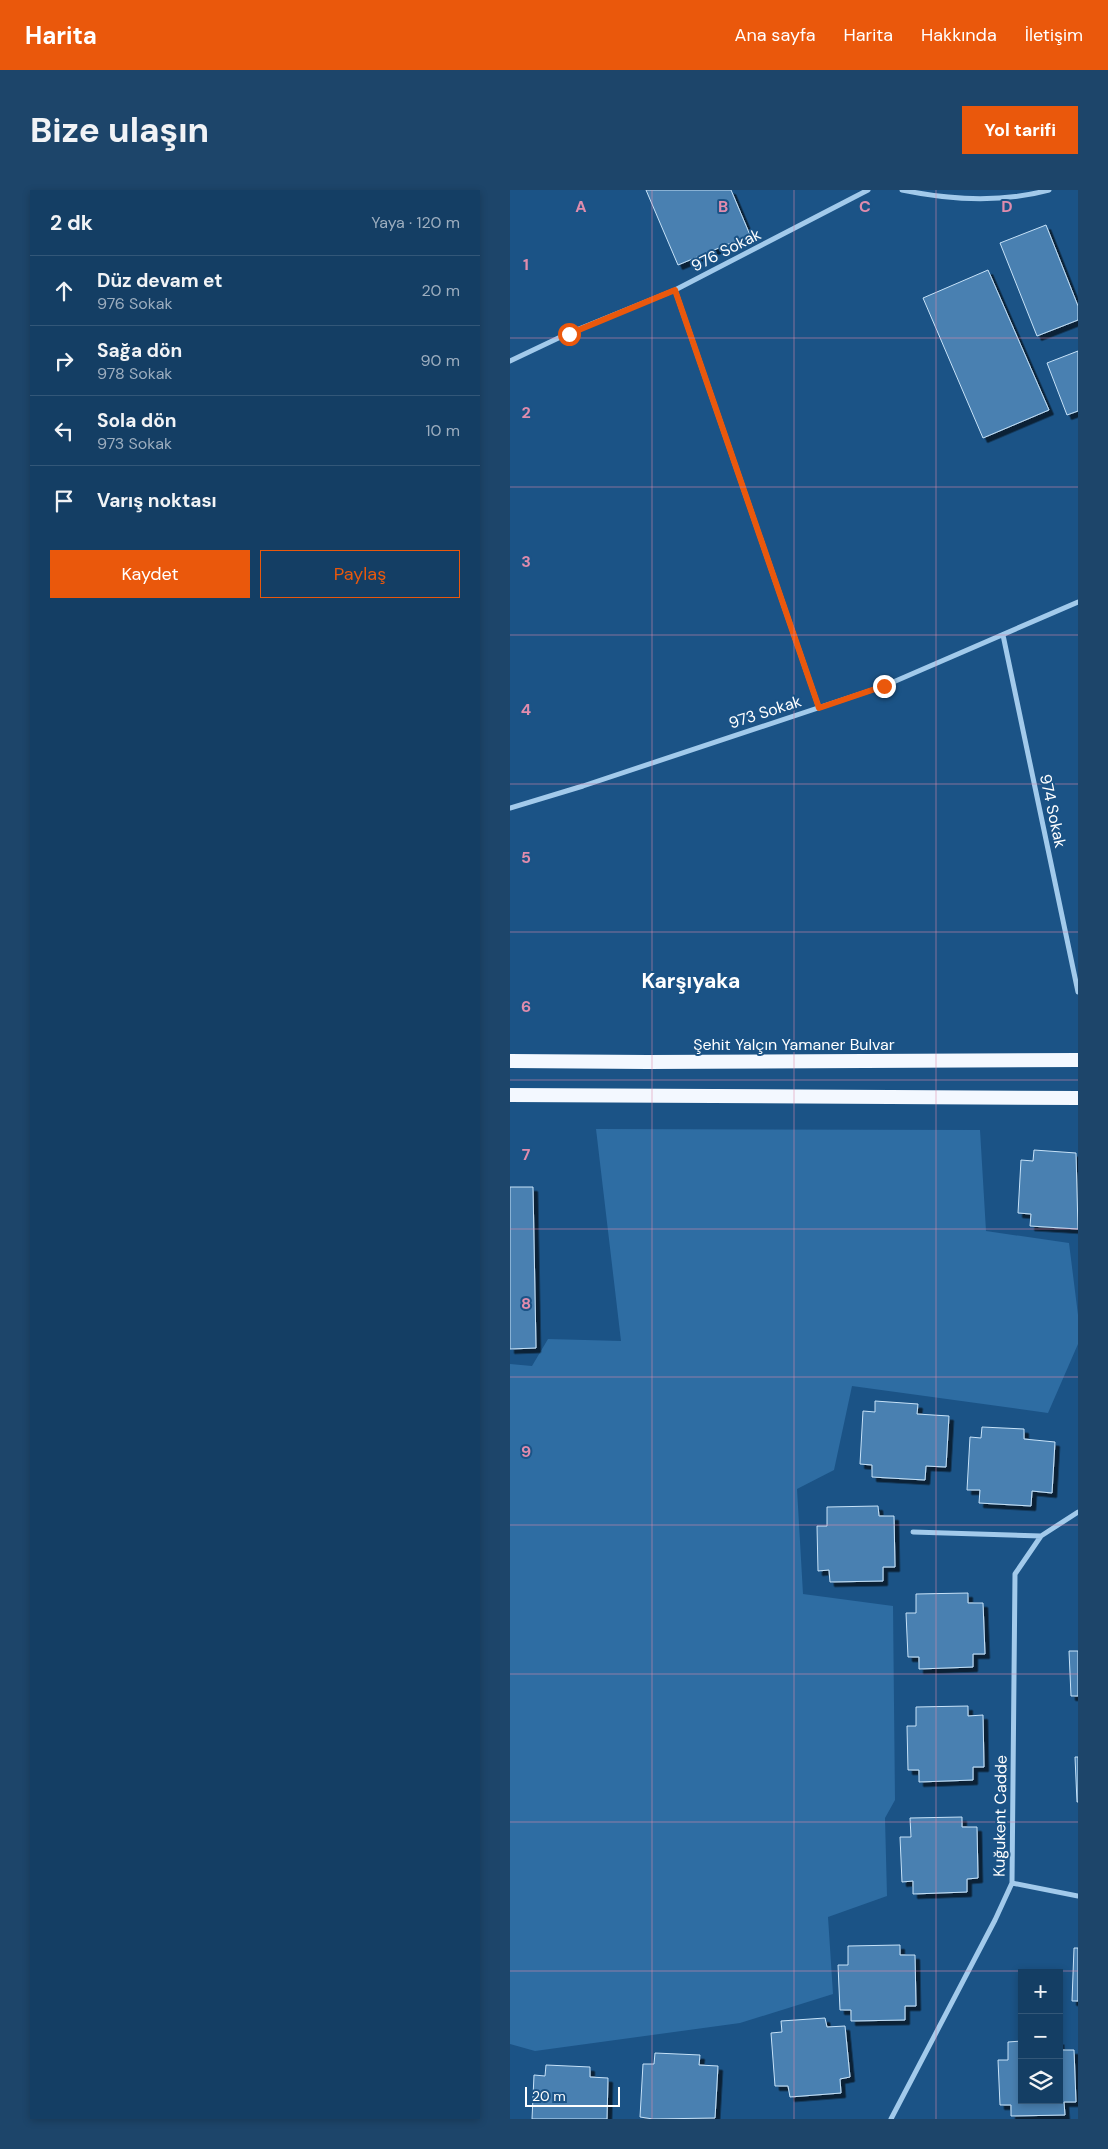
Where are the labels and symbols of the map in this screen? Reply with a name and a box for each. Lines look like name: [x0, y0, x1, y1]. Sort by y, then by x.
text: A: [575, 196, 587, 217]
text: B: [718, 196, 728, 217]
text: C: [859, 196, 871, 217]
text: D: [1001, 196, 1013, 217]
street label: 976 Sokak: [688, 223, 764, 277]
text: 1: [523, 254, 529, 275]
route start: [558, 323, 581, 346]
text: 2: [521, 402, 531, 423]
text: 3: [521, 551, 531, 572]
route end: [873, 675, 896, 698]
street label: 973 Sokak: [726, 690, 804, 734]
text: 4: [521, 699, 531, 720]
street label: 974 Sokak: [1035, 772, 1071, 850]
text: 5: [521, 847, 531, 868]
district label: Karşıyaka: [642, 967, 740, 995]
text: 6: [521, 996, 531, 1017]
street label: Şehit Yalçın Yamaner Bulvar: [693, 1034, 895, 1055]
text: 7: [522, 1144, 531, 1165]
text: 8: [521, 1293, 531, 1314]
text: 9: [521, 1441, 531, 1462]
street label: Kuğukent Cadde: [988, 1755, 1012, 1877]
scale bar: [525, 2084, 620, 2107]

